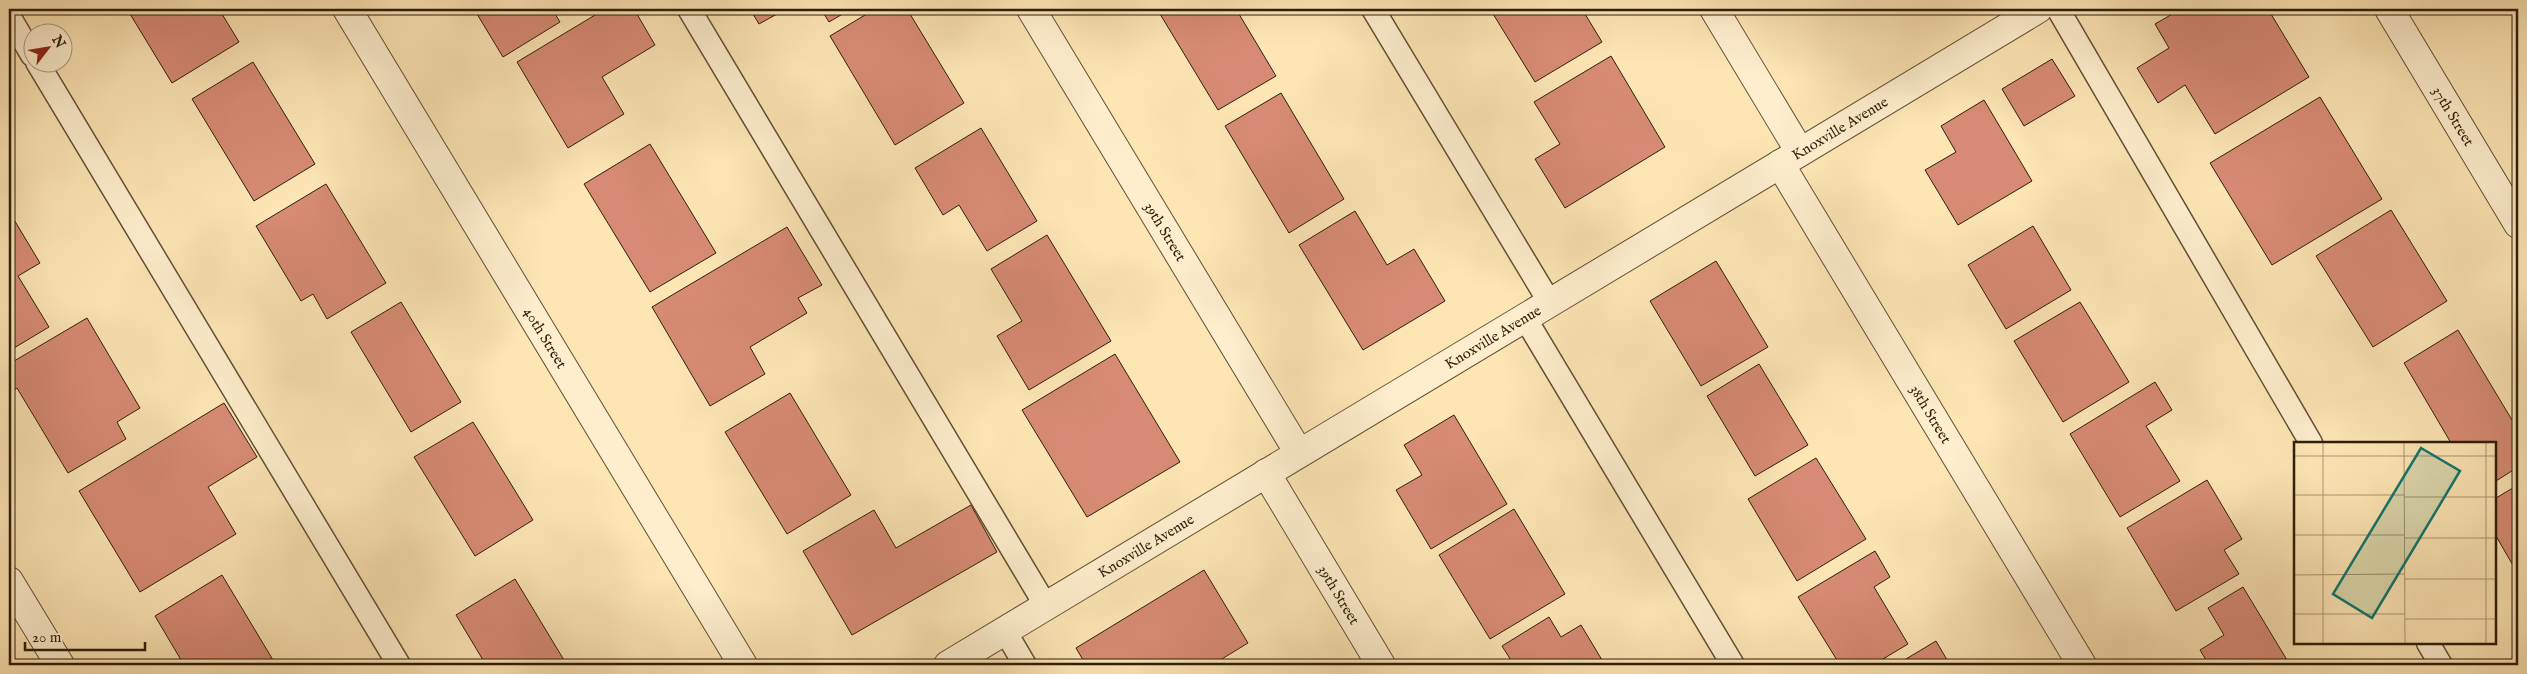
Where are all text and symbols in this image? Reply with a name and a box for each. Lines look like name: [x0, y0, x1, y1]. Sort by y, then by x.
north arrow: [22, 22, 72, 72]
text: N: [47, 31, 69, 52]
street label: 37th Street: [2428, 83, 2479, 150]
street label: Knoxville Avenue: [1788, 92, 1892, 164]
street label: 39th Street: [1140, 198, 1191, 265]
street label: Knoxville Avenue: [1441, 301, 1545, 373]
street label: 40th Street: [520, 304, 571, 372]
street label: 38th Street: [1906, 381, 1956, 447]
inset map: [2294, 442, 2497, 644]
street label: Knoxville Avenue: [1094, 510, 1198, 582]
street label: 39th Street: [1314, 562, 1364, 628]
scale bar: [25, 619, 145, 651]
text: 20 m: [32, 628, 62, 647]

